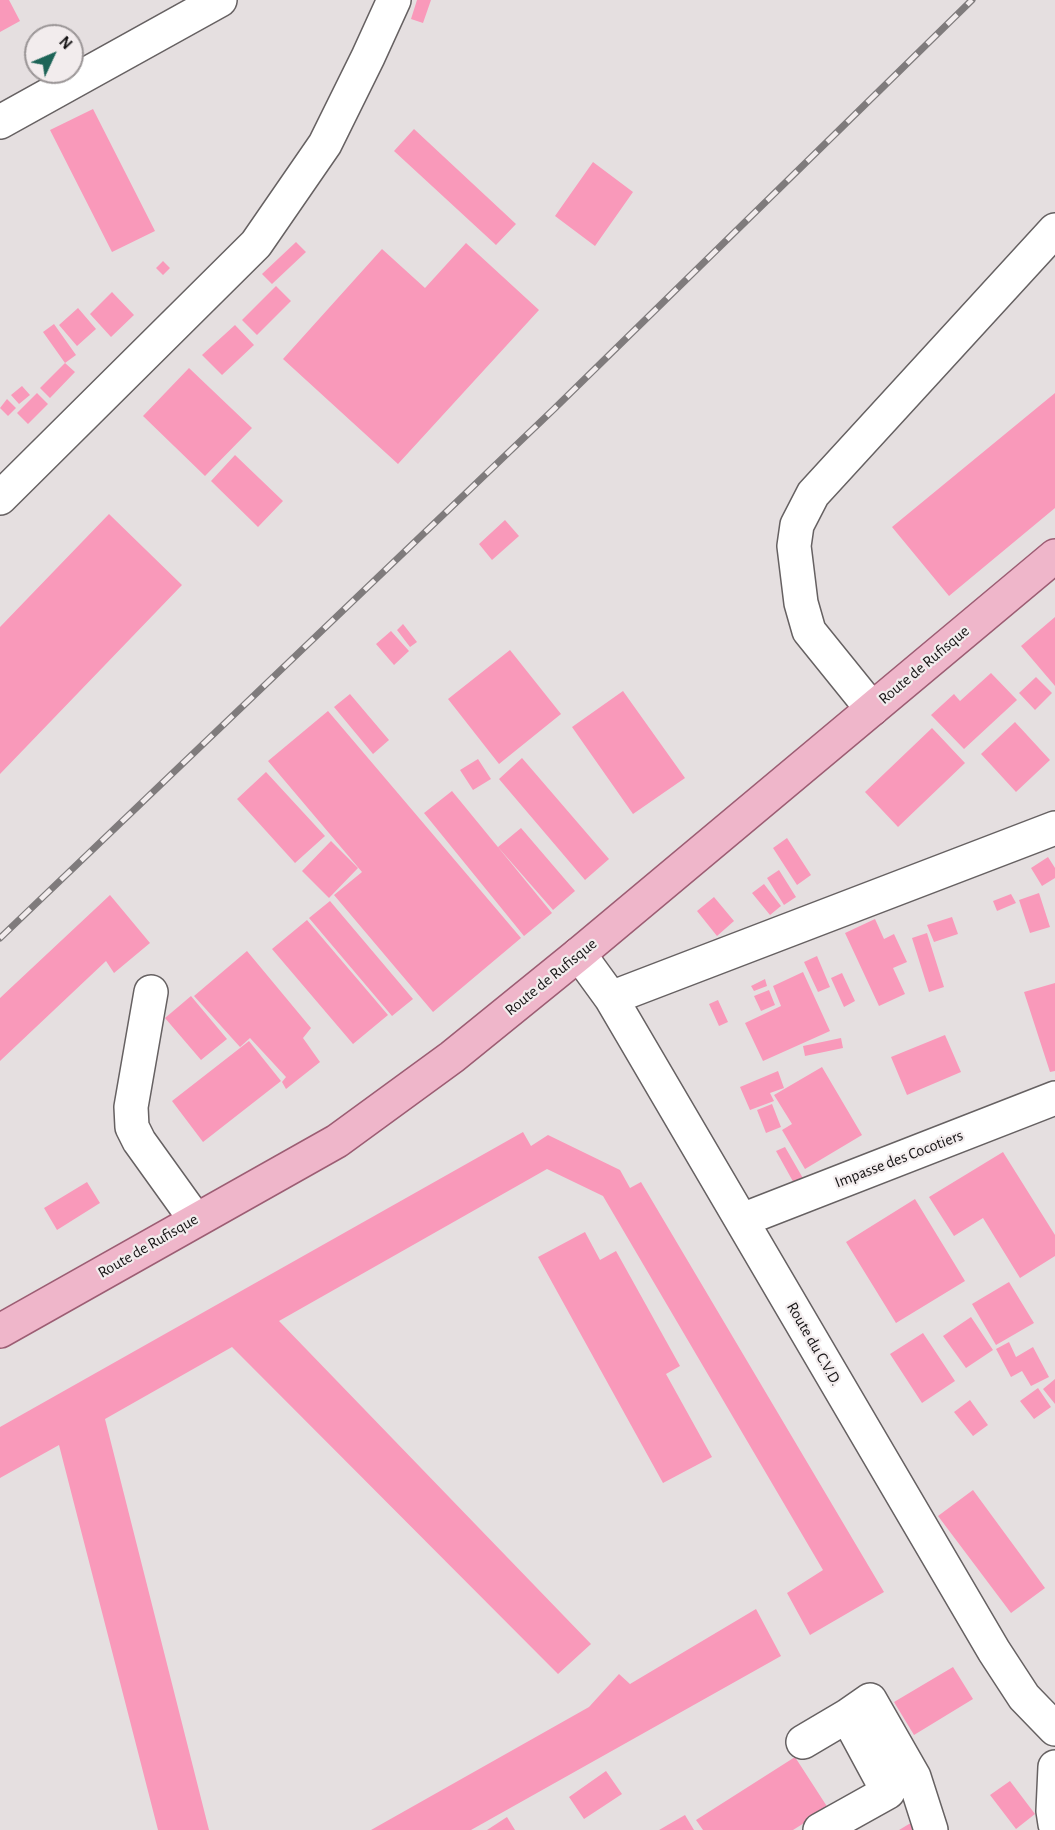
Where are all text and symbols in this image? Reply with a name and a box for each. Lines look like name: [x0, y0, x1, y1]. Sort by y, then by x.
north arrow: [24, 24, 84, 84]
text: N: [56, 33, 75, 52]
street label: Route de Rufisque: [875, 621, 973, 709]
street label: Route de Rufisque: [501, 934, 601, 1020]
street label: Impasse des Cocotiers: [832, 1126, 966, 1192]
street label: Route de Rufisque: [94, 1210, 202, 1282]
street label: Route du C.V.D.: [782, 1299, 846, 1389]

